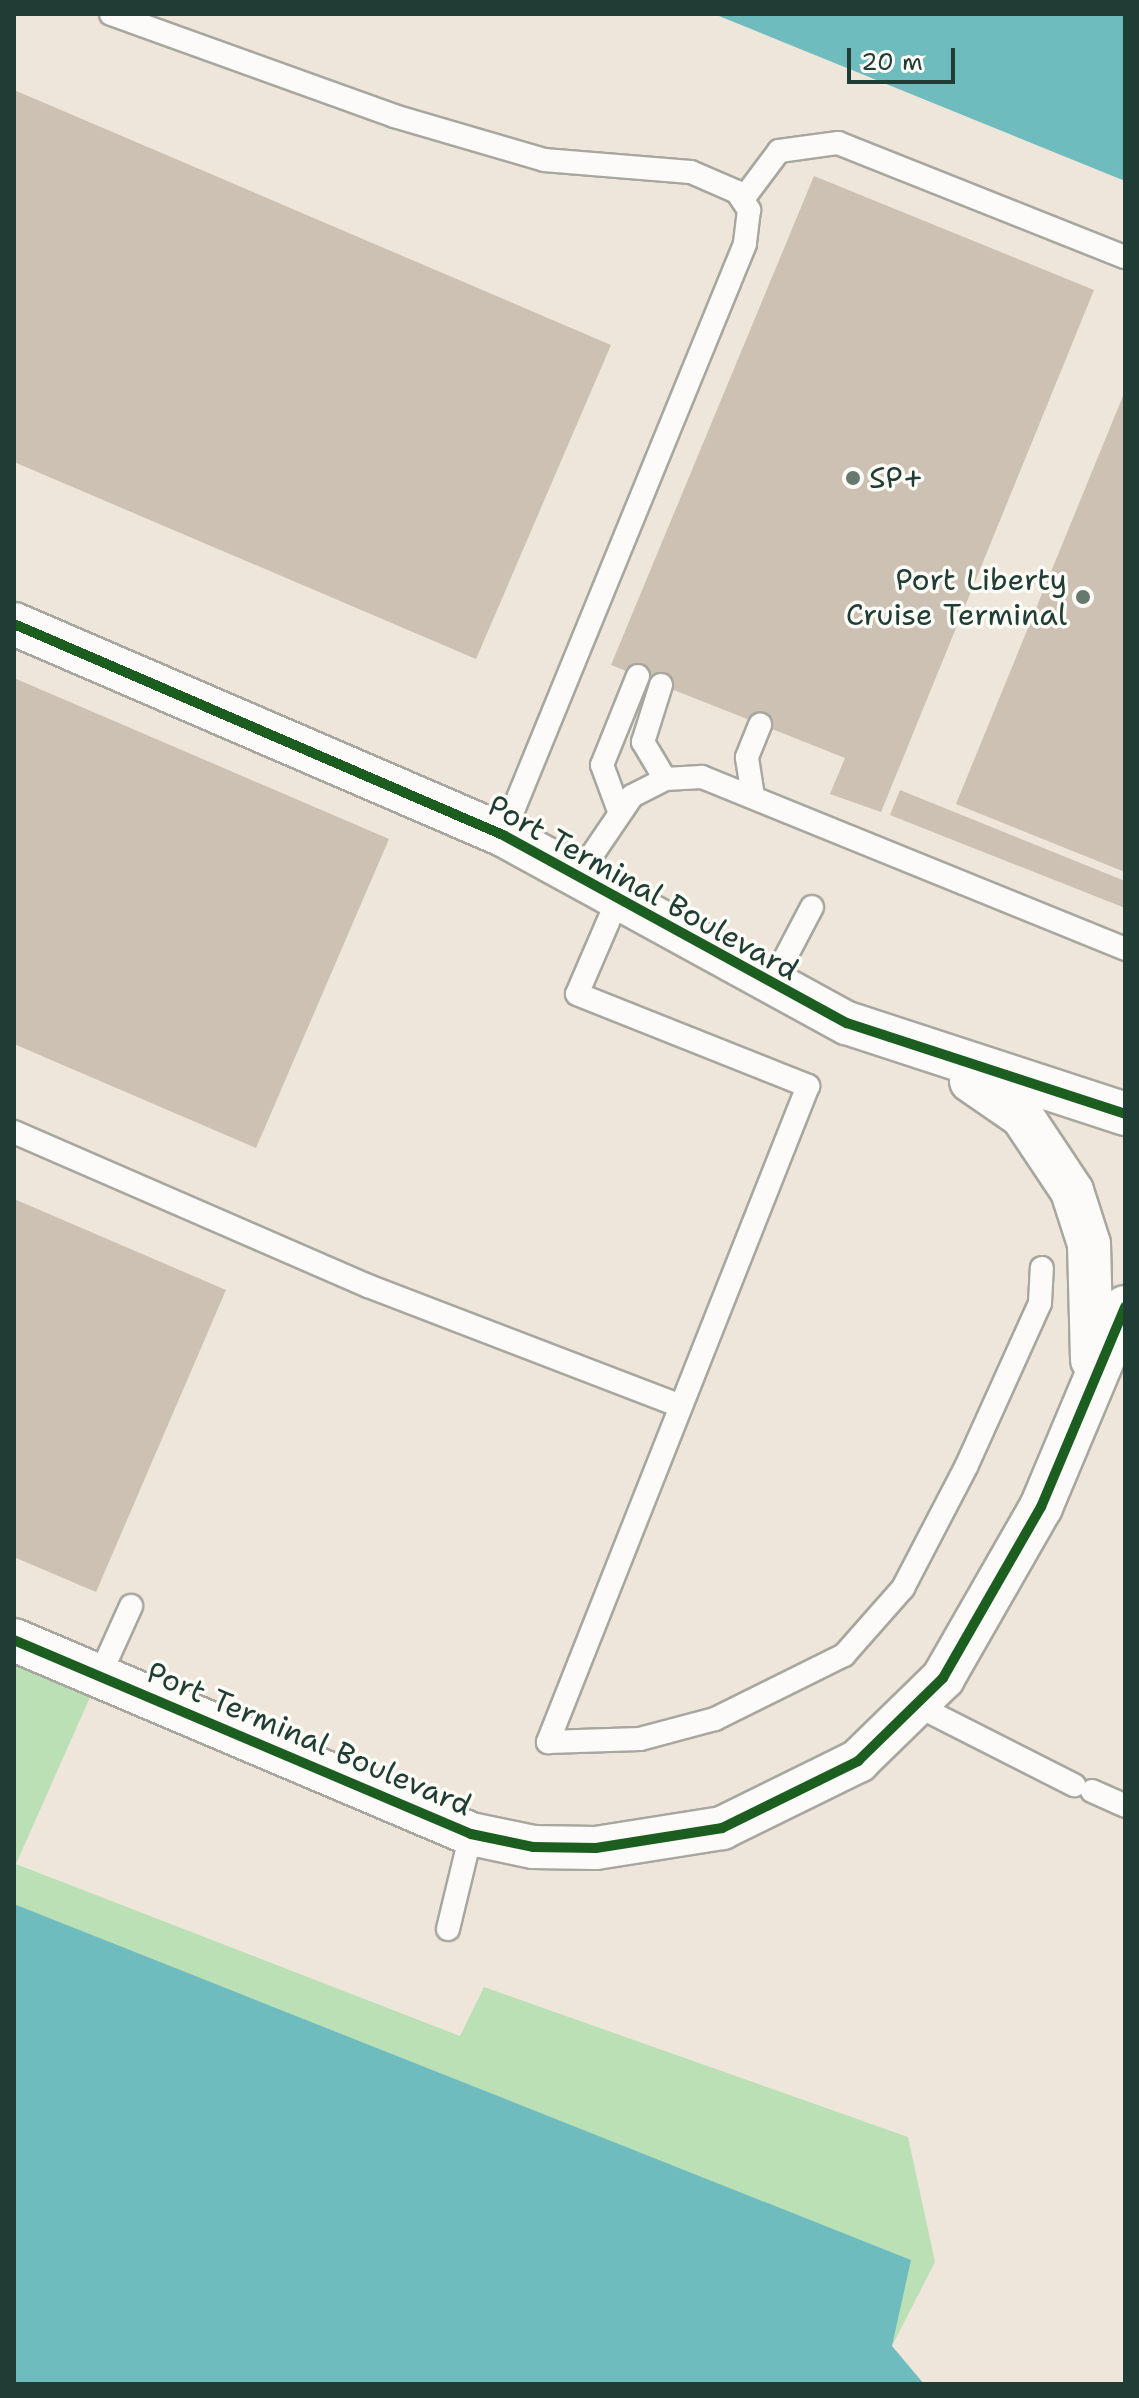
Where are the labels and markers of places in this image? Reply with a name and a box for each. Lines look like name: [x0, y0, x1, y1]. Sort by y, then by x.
place label: SP+: [869, 460, 924, 496]
marker: SP+: [844, 469, 862, 487]
place label: Port Liberty Cruise Terminal: [846, 562, 1067, 632]
marker: Port Liberty Cruise Terminal: [1074, 588, 1092, 606]

